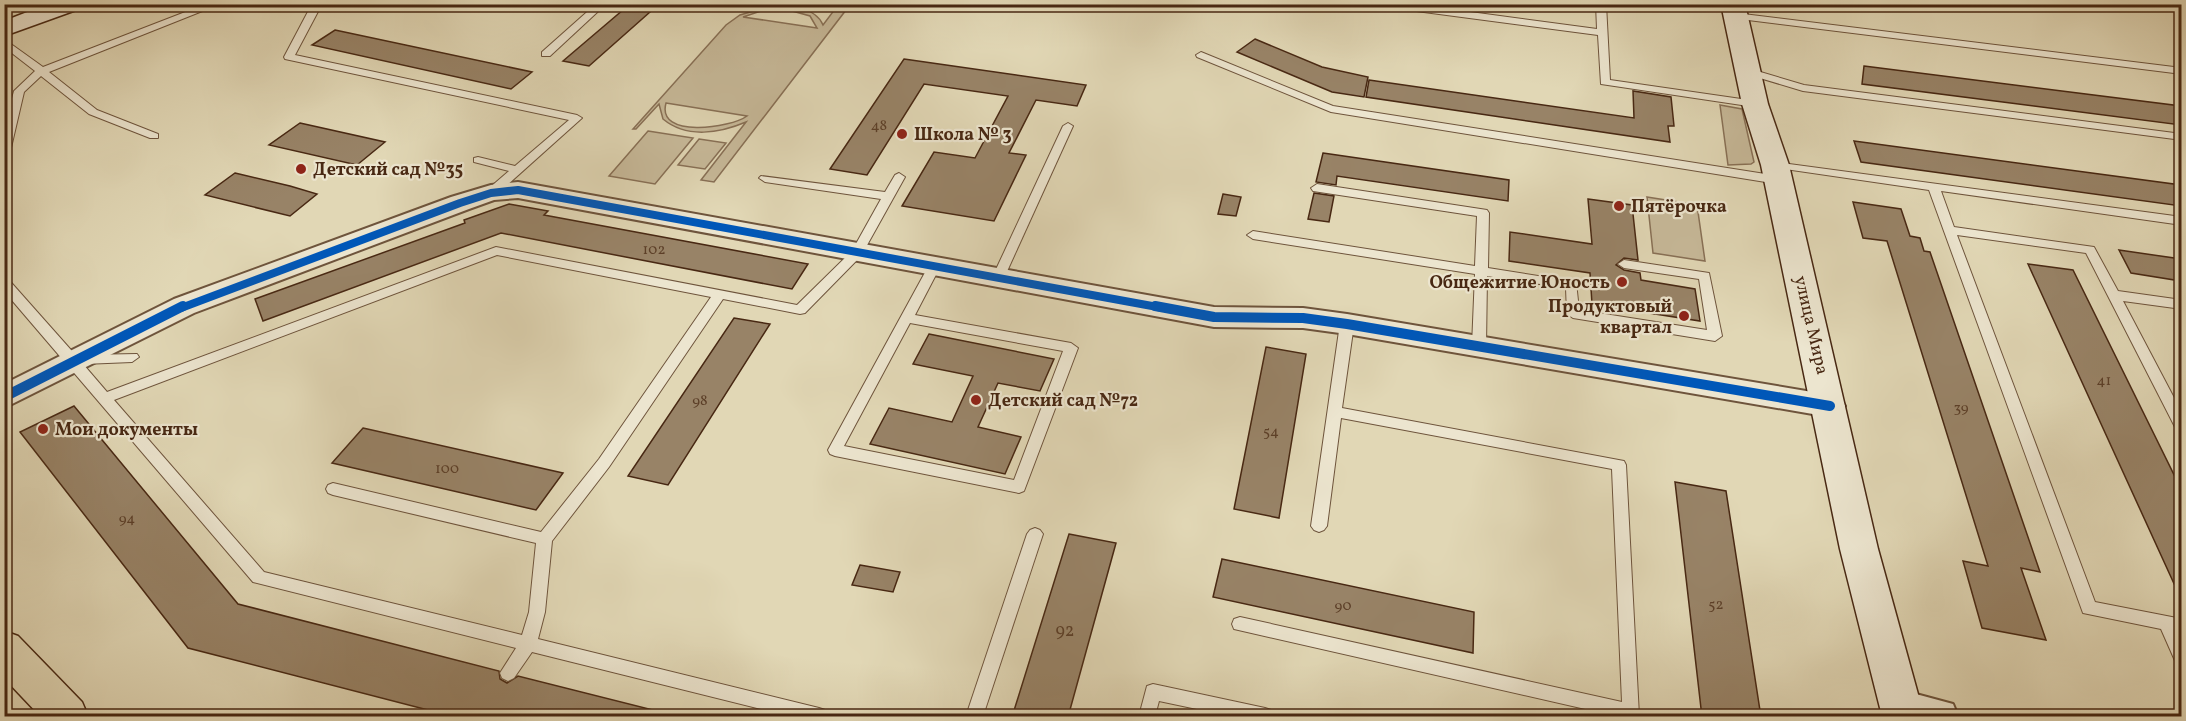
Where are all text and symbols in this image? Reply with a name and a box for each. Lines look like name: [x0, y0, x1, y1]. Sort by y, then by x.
house number: 48: [871, 116, 887, 137]
place label: Школа № 3: [914, 123, 1012, 148]
marker: Школа № 3: [895, 127, 909, 141]
place label: Детский сад №35: [313, 158, 463, 183]
marker: Детский сад №35: [294, 162, 308, 176]
place label: Пятёрочка: [1631, 195, 1727, 220]
marker: Пятёрочка: [1612, 199, 1626, 213]
house number: 102: [643, 240, 665, 261]
place label: Общежитие Юность: [1429, 271, 1610, 296]
street label: улица Мира: [1787, 273, 1834, 377]
marker: Общежитие Юность: [1615, 275, 1629, 289]
place label: Продуктовый квартал: [1548, 295, 1672, 341]
marker: Продуктовый квартал: [1677, 309, 1691, 323]
house number: 41: [2097, 371, 2111, 392]
place label: Детский сад №72: [988, 389, 1138, 414]
house number: 98: [692, 391, 708, 412]
marker: Детский сад №72: [969, 393, 983, 407]
house number: 39: [1953, 398, 1969, 419]
place label: Мои документы: [55, 418, 198, 443]
marker: Мои документы: [36, 422, 50, 436]
house number: 54: [1263, 422, 1279, 443]
house number: 100: [435, 459, 459, 480]
house number: 94: [119, 509, 135, 530]
house number: 52: [1708, 595, 1724, 616]
house number: 90: [1334, 596, 1352, 617]
house number: 92: [1055, 619, 1075, 644]

